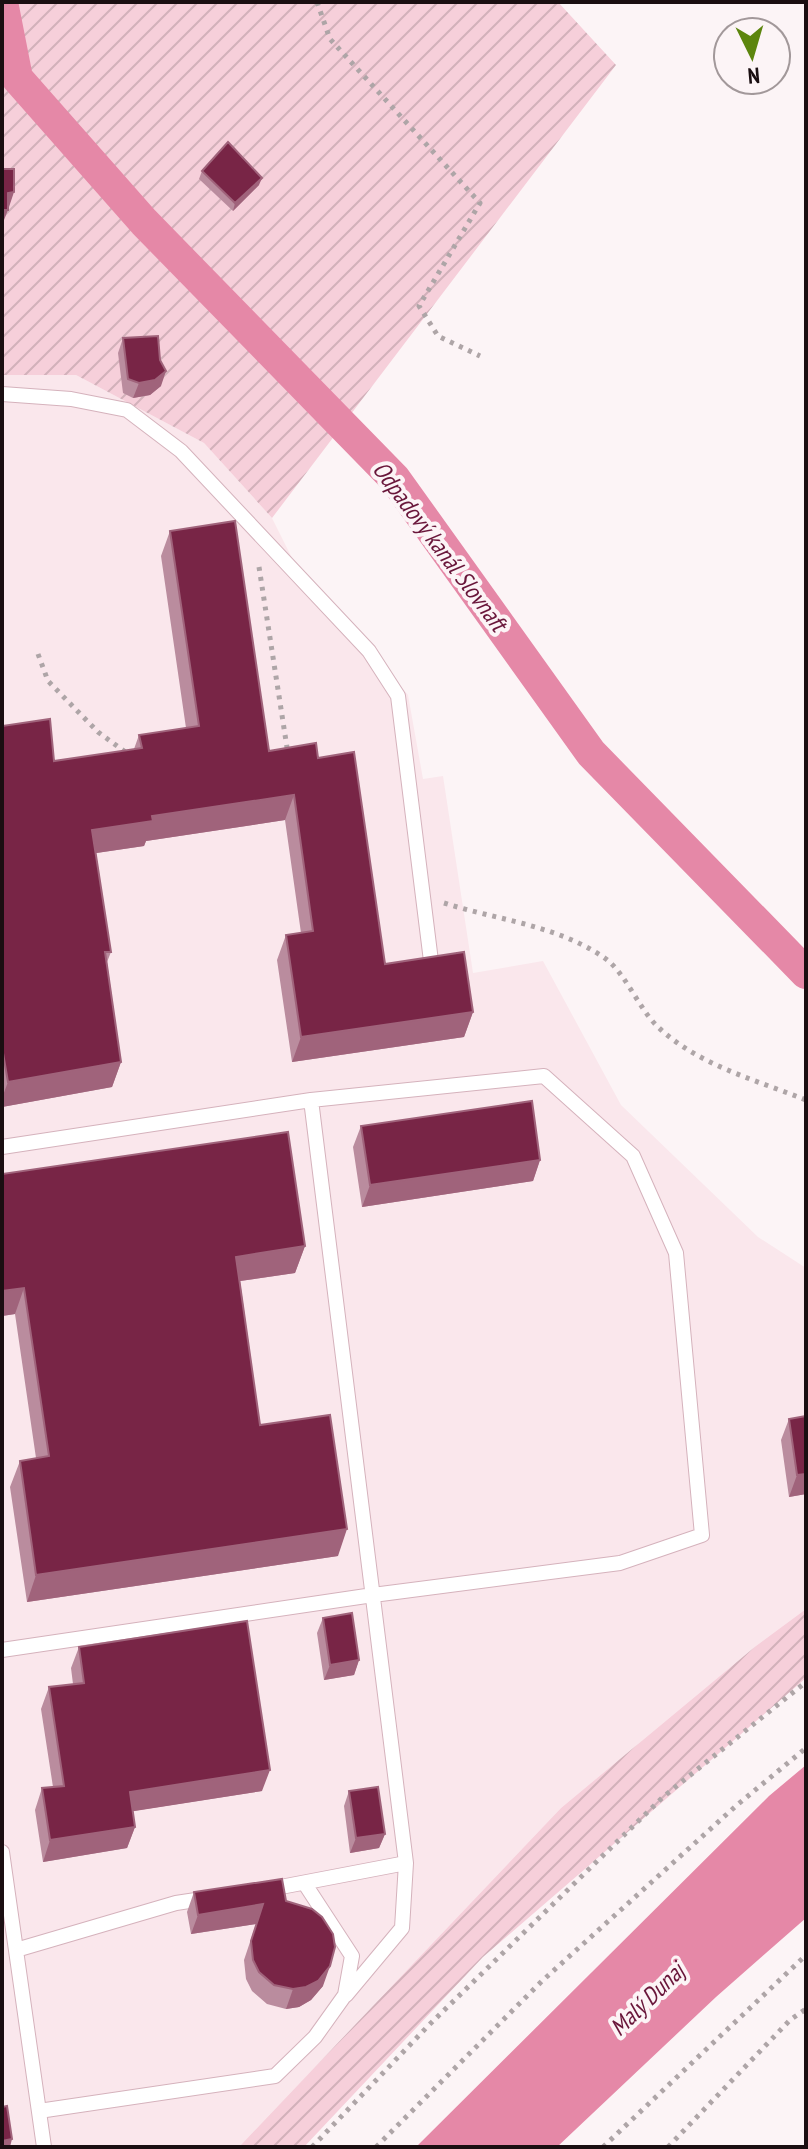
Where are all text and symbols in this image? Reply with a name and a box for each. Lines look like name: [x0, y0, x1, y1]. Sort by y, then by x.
north arrow: [712, 16, 792, 96]
text: N: [747, 61, 761, 90]
water label: Odpadový kanál Slovnaft: [366, 455, 515, 639]
water label: Malý Dunaj: [603, 1954, 693, 2042]

